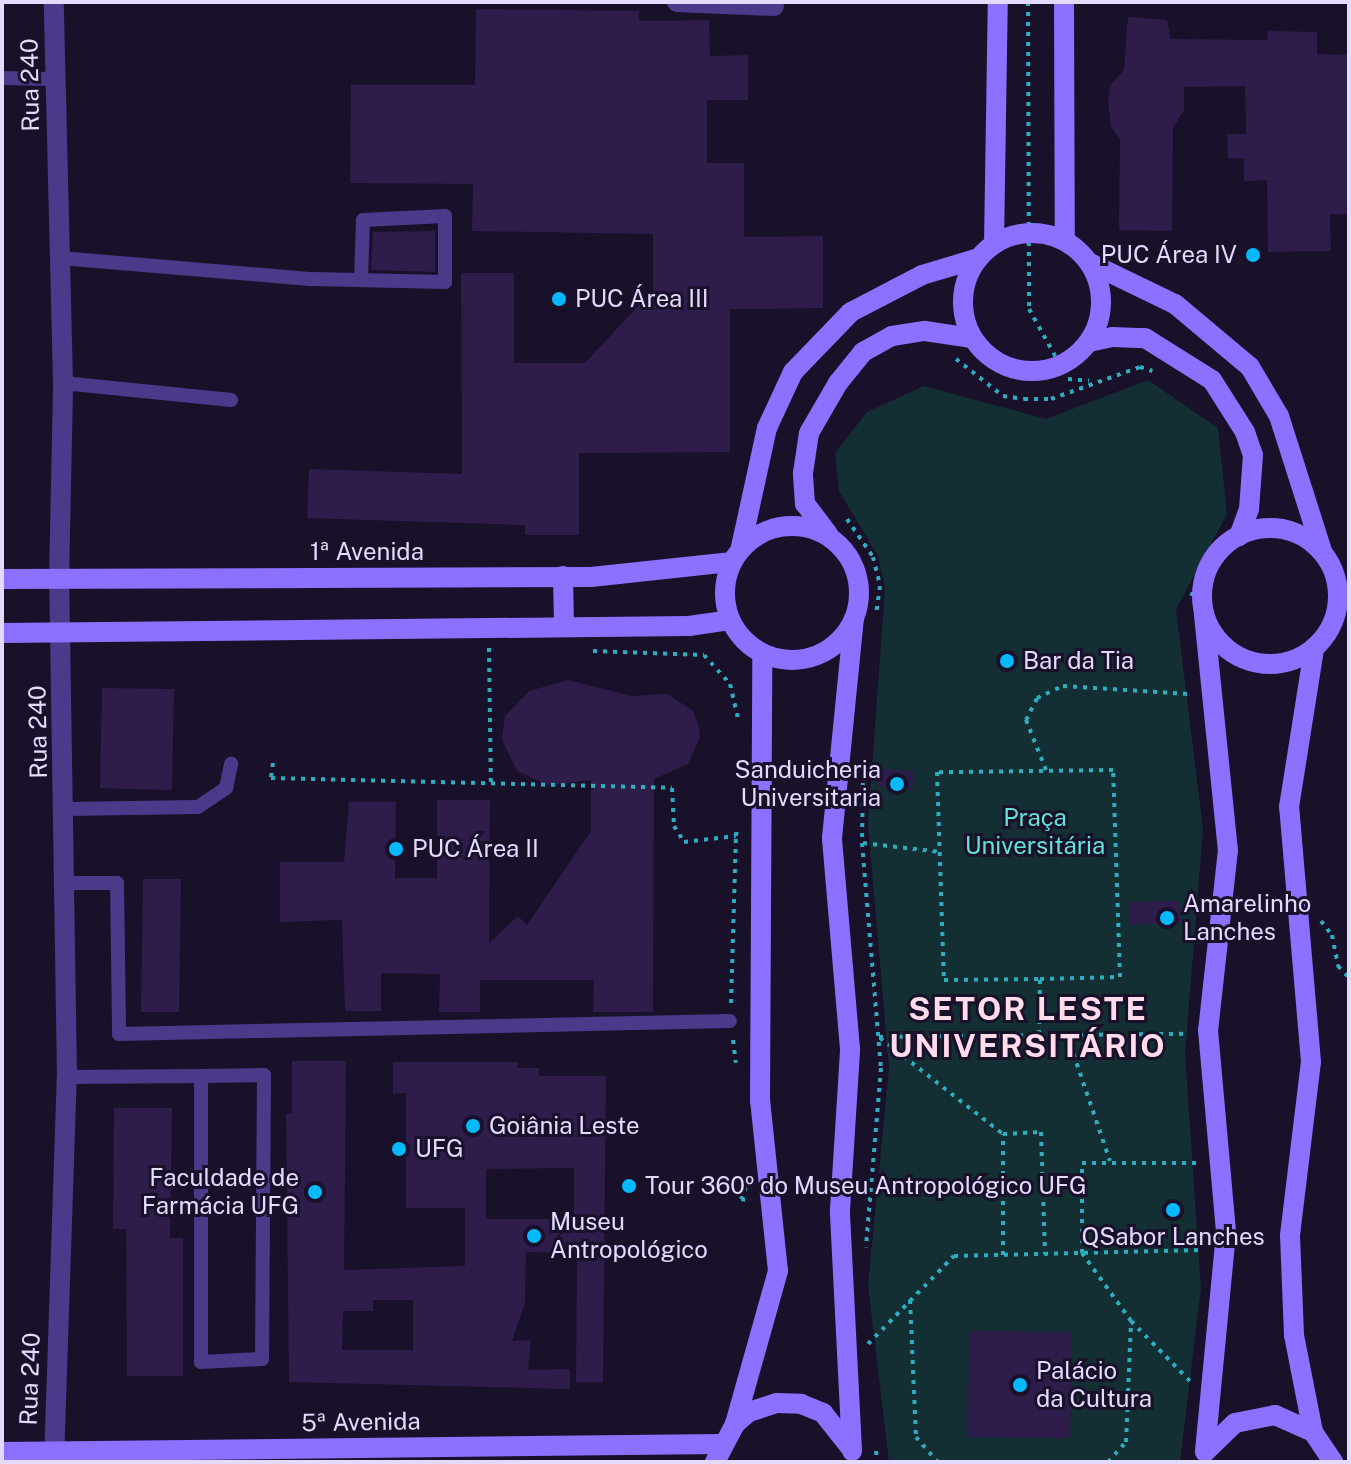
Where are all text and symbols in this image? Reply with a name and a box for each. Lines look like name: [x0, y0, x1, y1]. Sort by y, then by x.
street label: Rua 240: [15, 38, 45, 132]
place label: PUC Área IV: [1101, 241, 1237, 269]
marker: PUC Área IV: [1244, 246, 1262, 264]
place label: PUC Área III: [575, 285, 709, 313]
marker: PUC Área III: [550, 290, 568, 308]
street label: 1ª Avenida: [310, 538, 424, 566]
place label: Bar da Tia: [1023, 647, 1134, 675]
marker: Bar da Tia: [998, 652, 1016, 670]
street label: Rua 240: [23, 685, 53, 779]
place label: Sanduicheria Universitaria: [735, 756, 881, 812]
marker: Sanduicheria Universitaria: [888, 775, 906, 793]
park label: Praça Universitária: [965, 804, 1105, 860]
place label: PUC Área II: [412, 835, 539, 863]
marker: PUC Área II: [387, 840, 405, 858]
place label: Amarelinho Lanches: [1183, 890, 1311, 946]
marker: Amarelinho Lanches: [1158, 909, 1176, 927]
district label: SETOR LESTE UNIVERSITÁRIO: [889, 991, 1167, 1066]
place label: Goiânia Leste: [489, 1112, 640, 1140]
marker: Goiânia Leste: [464, 1117, 482, 1135]
place label: UFG: [415, 1135, 464, 1163]
marker: UFG: [390, 1140, 408, 1158]
place label: Faculdade de Farmácia UFG: [142, 1164, 299, 1220]
place label: Tour 360º do Museu Antropológico UFG: [645, 1172, 1087, 1200]
marker: Tour 360º do Museu Antropológico UFG: [620, 1177, 638, 1195]
marker: Faculdade de Farmácia UFG: [306, 1183, 324, 1201]
marker: QSabor Lanches: [1164, 1201, 1182, 1219]
place label: Museu Antropológico: [550, 1208, 708, 1264]
place label: QSabor Lanches: [1081, 1223, 1265, 1251]
marker: Museu Antropológico: [525, 1227, 543, 1245]
street label: Rua 240: [14, 1332, 46, 1426]
place label: Palácio da Cultura: [1036, 1357, 1152, 1413]
marker: Palácio da Cultura: [1011, 1376, 1029, 1394]
street label: 5ª Avenida: [301, 1407, 421, 1437]

